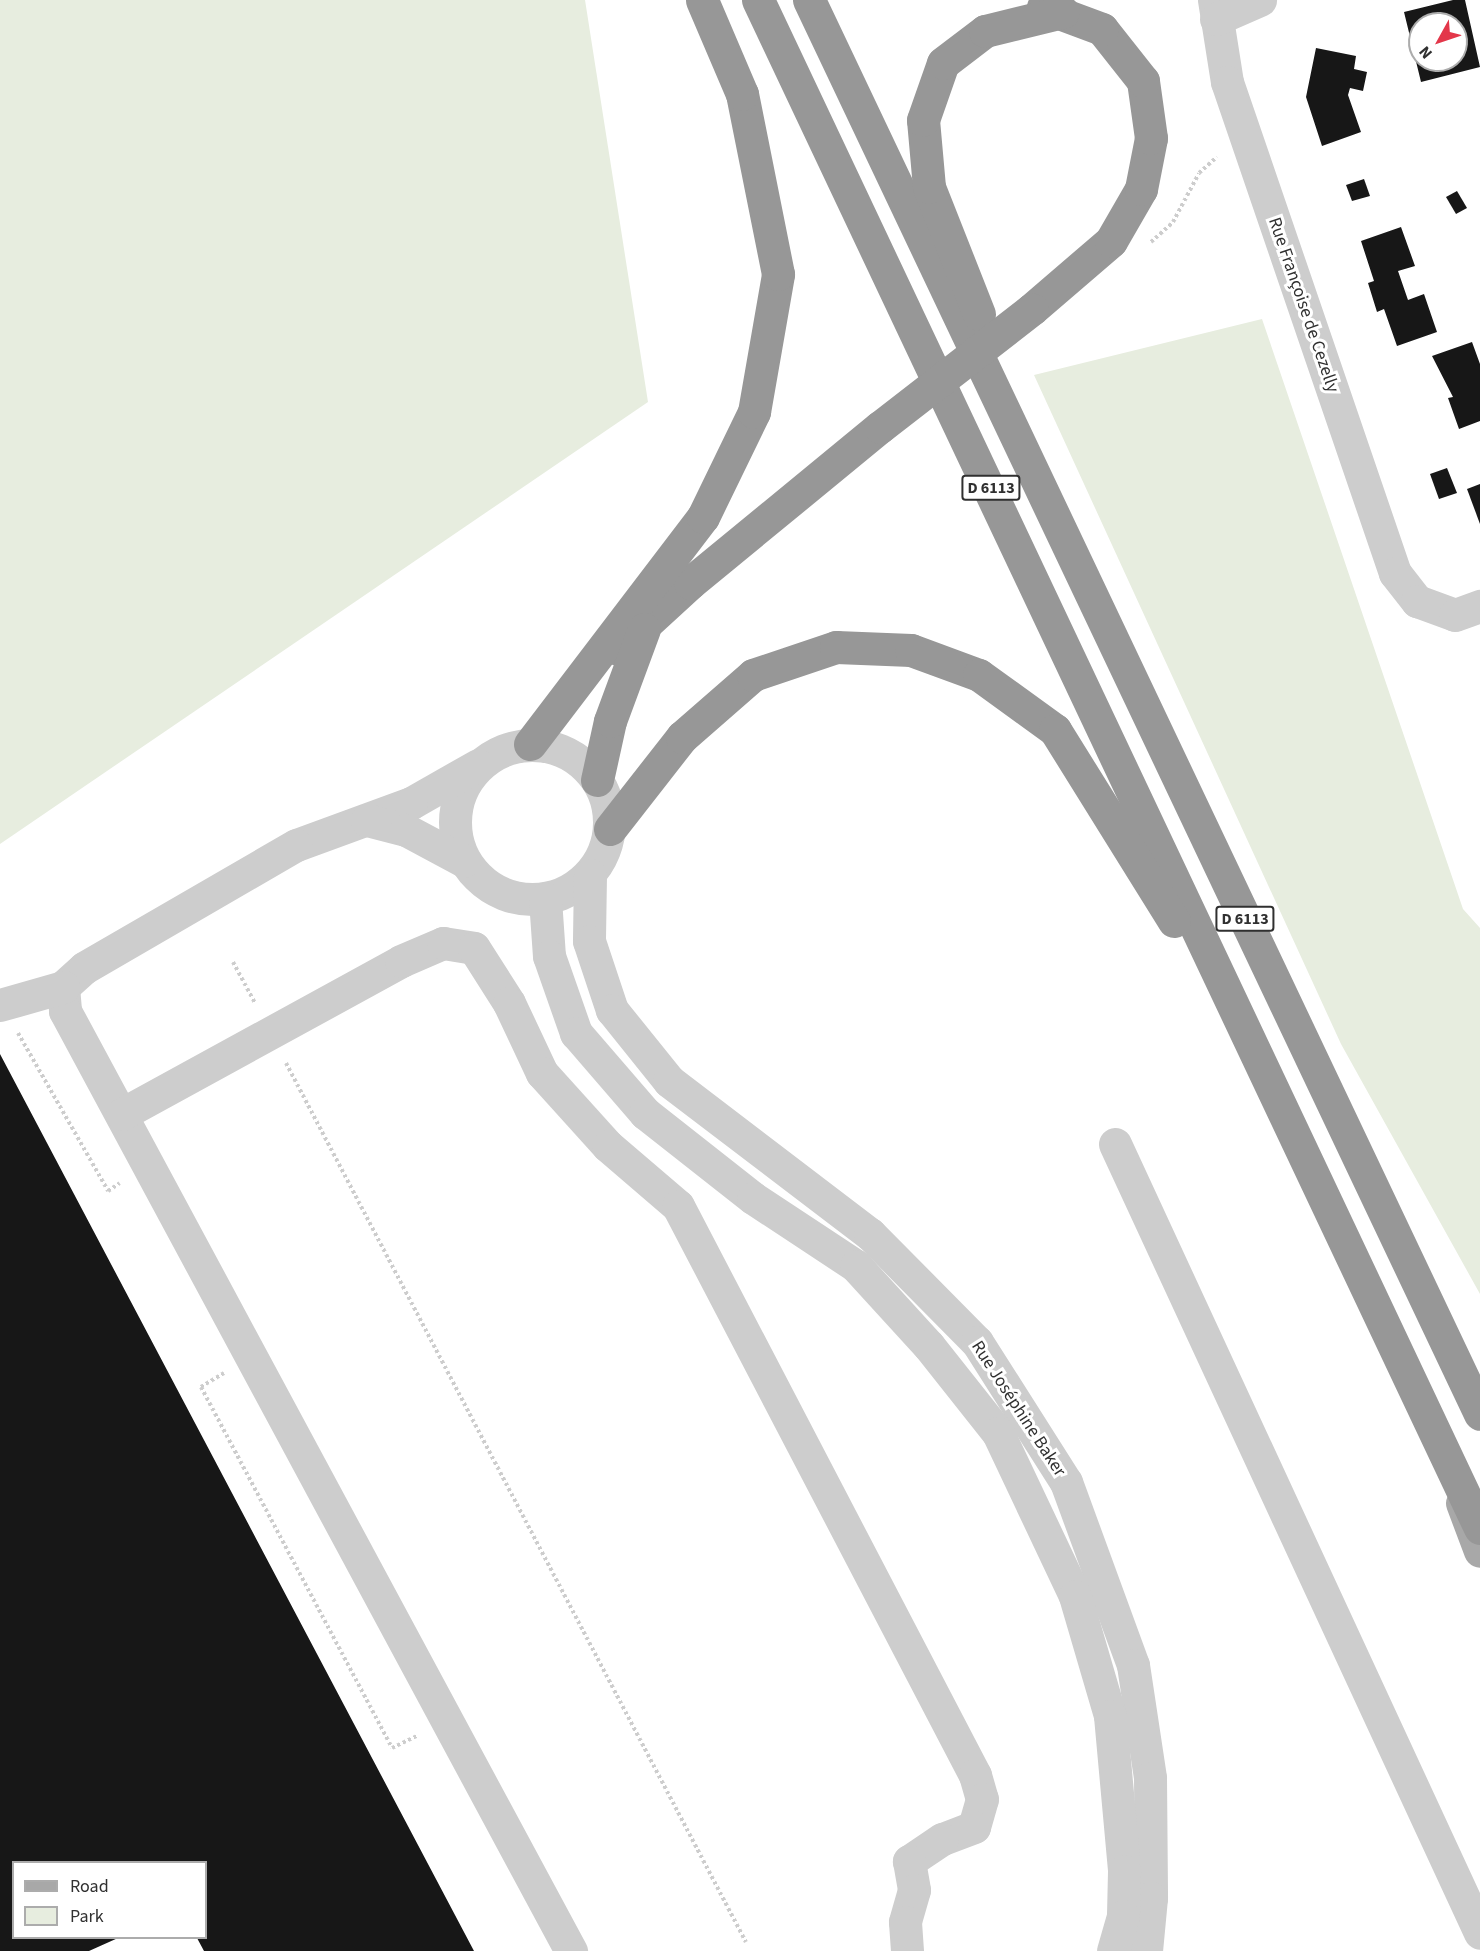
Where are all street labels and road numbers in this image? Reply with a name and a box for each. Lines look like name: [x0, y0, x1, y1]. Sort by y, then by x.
street label: Rue Françoise de Cezelly: [1263, 215, 1343, 395]
road number: D 6113: [961, 475, 1021, 501]
road number: D 6113: [1215, 906, 1275, 932]
street label: Rue Joséphine Baker: [966, 1337, 1070, 1481]

